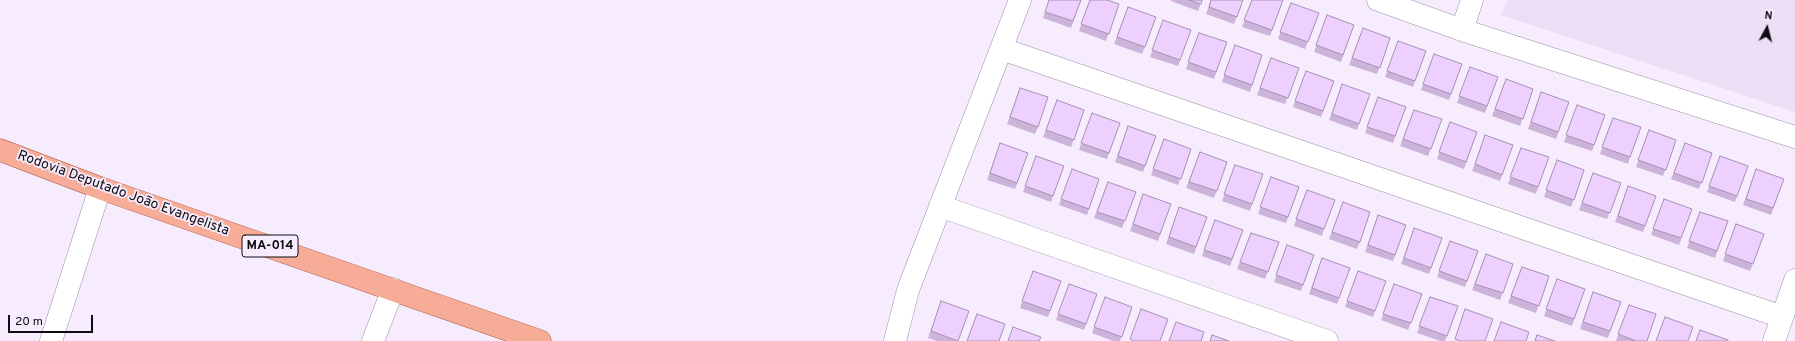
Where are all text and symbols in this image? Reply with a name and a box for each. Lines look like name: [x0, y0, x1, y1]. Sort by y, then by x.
north arrow: [1747, 8, 1787, 48]
text: N: [1764, 9, 1773, 24]
street label: Rodovia Deputado João Evangelista: [15, 148, 231, 240]
road number: MA-014: [242, 235, 298, 257]
scale bar: [10, 307, 95, 333]
text: 20 m: [15, 314, 43, 330]

